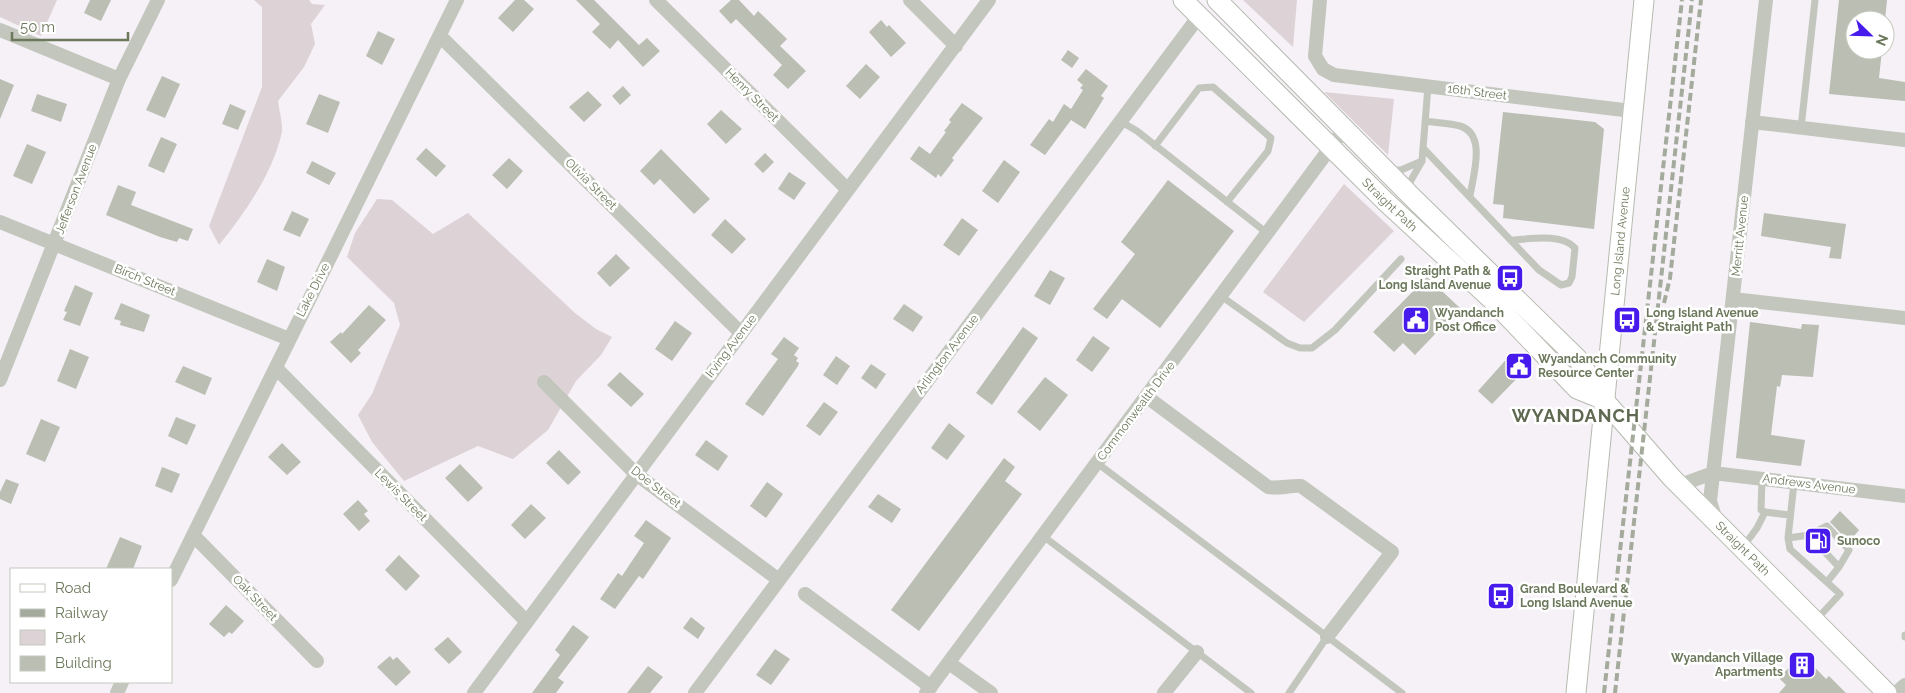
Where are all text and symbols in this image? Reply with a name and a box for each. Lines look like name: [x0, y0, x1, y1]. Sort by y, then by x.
scale bar: [12, 10, 129, 42]
north arrow: [1845, 10, 1895, 60]
text: 50 m: [20, 18, 55, 36]
text: N: [1873, 32, 1891, 48]
street label: Henry Street: [722, 65, 782, 125]
street label: 16th Street: [1447, 81, 1507, 103]
street label: Jefferson Avenue: [52, 142, 100, 236]
street label: Olivia Street: [562, 155, 620, 213]
street label: Straight Path: [1359, 175, 1420, 234]
street label: Long Island Avenue: [1608, 186, 1633, 296]
street label: Merritt Avenue: [1729, 195, 1751, 277]
street label: Birch Street: [112, 261, 178, 299]
street label: Lake Drive: [294, 261, 332, 319]
bus stop icon: Straight Path & Long Island Avenue: [1495, 263, 1525, 293]
place label: Straight Path & Long Island Avenue: [1378, 264, 1491, 292]
public building icon: Wyandanch Post Office: [1401, 305, 1431, 335]
bus stop icon: Long Island Avenue & Straight Path: [1612, 305, 1642, 335]
place label: Wyandanch Post Office: [1435, 306, 1504, 334]
place label: Long Island Avenue & Straight Path: [1646, 306, 1759, 334]
street label: Irving Avenue: [703, 312, 759, 380]
street label: Arlington Avenue: [913, 312, 981, 396]
public building icon: Wyandanch Community Resource Center: [1504, 351, 1534, 381]
place label: Wyandanch Community Resource Center: [1538, 352, 1677, 380]
street label: Commonwealth Drive: [1094, 359, 1178, 463]
district label: WYANDANCH: [1512, 405, 1640, 426]
street label: Doe Street: [628, 463, 684, 511]
street label: Lewis Street: [372, 466, 430, 524]
street label: Andrews Avenue: [1762, 471, 1856, 497]
street label: Straight Path: [1713, 519, 1773, 579]
fuel station icon: Sunoco: [1803, 526, 1833, 556]
place label: Sunoco: [1837, 534, 1880, 548]
legend: [10, 568, 172, 683]
street label: Oak Street: [230, 572, 280, 624]
text: Road: [55, 579, 91, 597]
bus stop icon: Grand Boulevard & Long Island Avenue: [1486, 581, 1516, 611]
place label: Grand Boulevard & Long Island Avenue: [1520, 582, 1633, 610]
text: Railway: [55, 604, 108, 622]
text: Park: [55, 629, 86, 647]
building icon: Wyandanch Village Apartments: [1787, 650, 1817, 680]
place label: Wyandanch Village Apartments: [1671, 651, 1783, 679]
text: Building: [55, 654, 112, 672]

